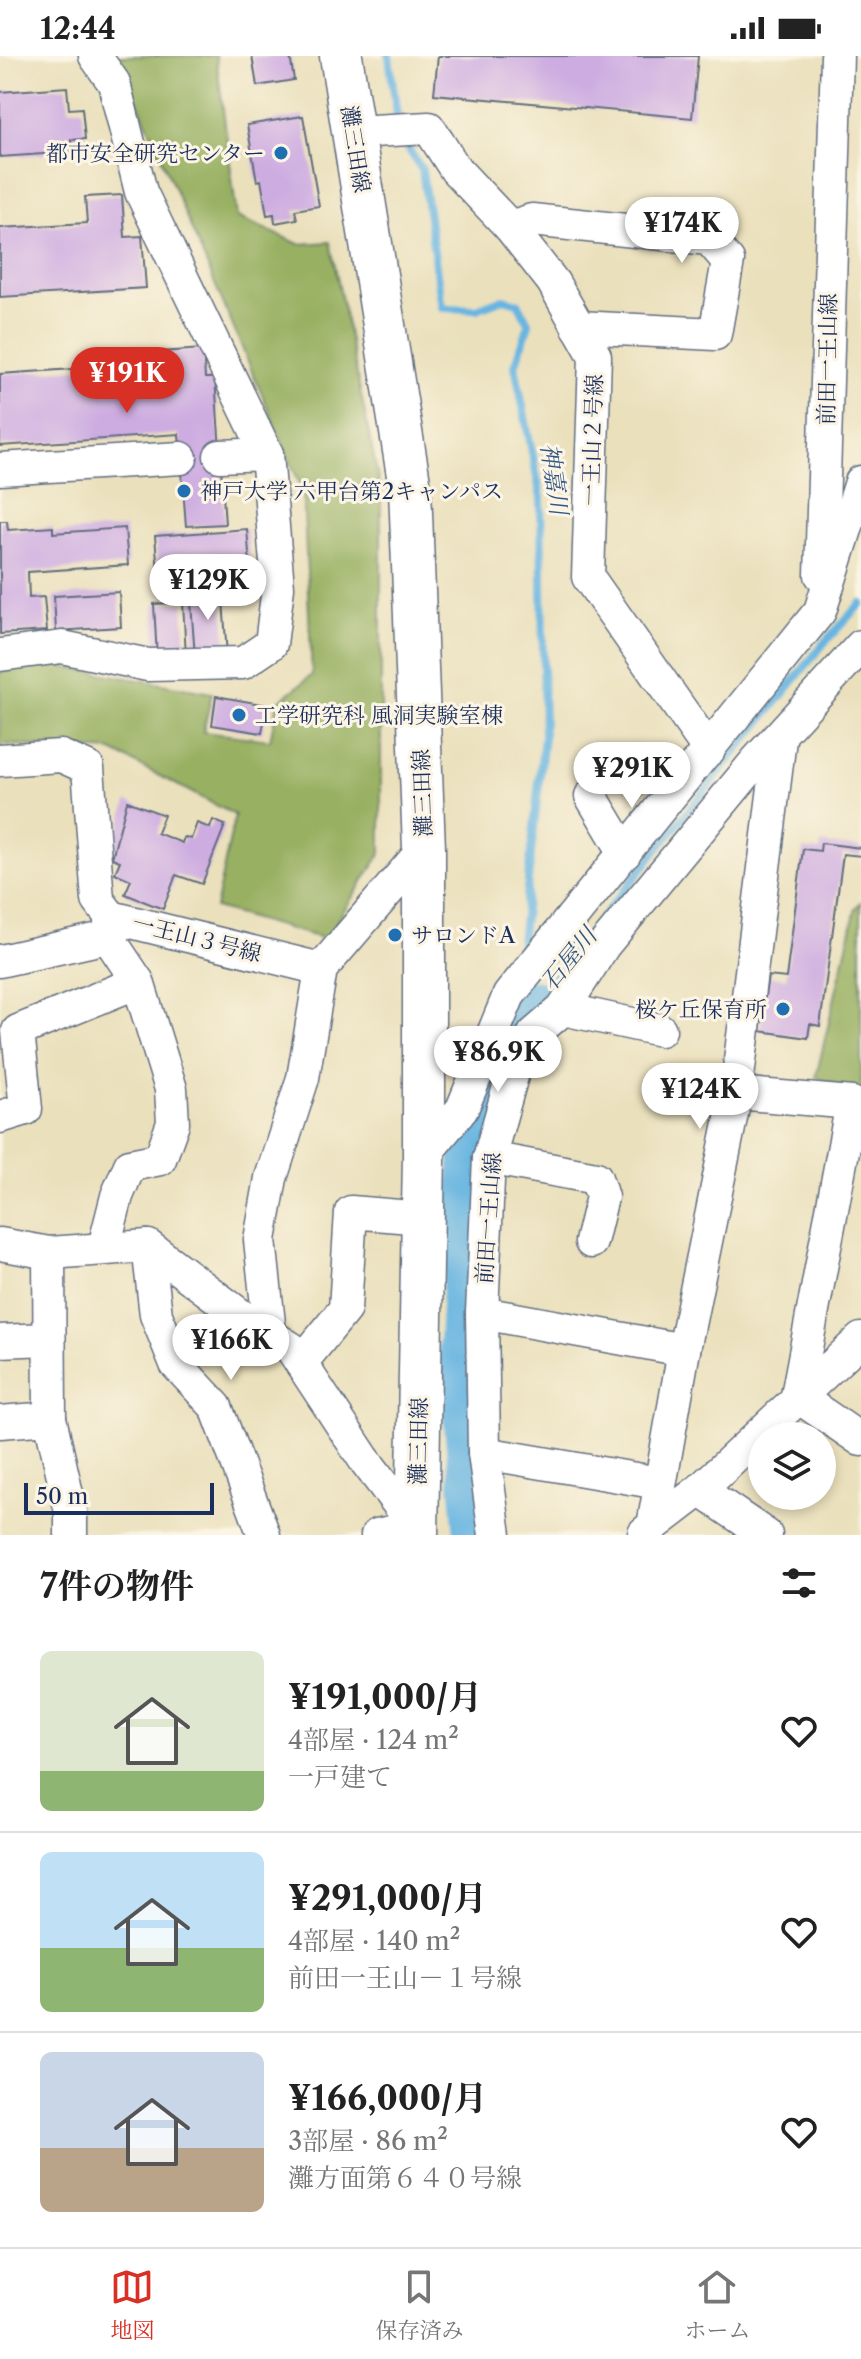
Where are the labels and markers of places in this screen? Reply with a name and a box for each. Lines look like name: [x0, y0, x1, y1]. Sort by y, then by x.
place label: 都市安全研究センター: [46, 140, 265, 167]
marker: 都市安全研究センター: [272, 144, 290, 162]
pin: ¥174K: [626, 197, 738, 265]
pin: ¥191K: [71, 347, 183, 415]
place label: 神戸大学 六甲台第2キャンパス: [200, 478, 503, 505]
marker: 神戸大学 六甲台第2キャンパス: [175, 482, 193, 500]
pin: ¥129K: [152, 554, 264, 622]
place label: 工学研究科 風洞実験室棟: [255, 702, 503, 729]
marker: 工学研究科 風洞実験室棟: [230, 706, 248, 724]
pin: ¥291K: [576, 742, 688, 810]
place label: サロンドA: [411, 922, 516, 949]
marker: サロンドA: [386, 926, 404, 944]
place label: 桜ケ丘保育所: [635, 996, 767, 1023]
marker: 桜ケ丘保育所: [774, 1000, 792, 1018]
pin: ¥86.9K: [433, 1026, 563, 1094]
pin: ¥124K: [644, 1063, 756, 1131]
pin: ¥166K: [175, 1314, 287, 1382]

